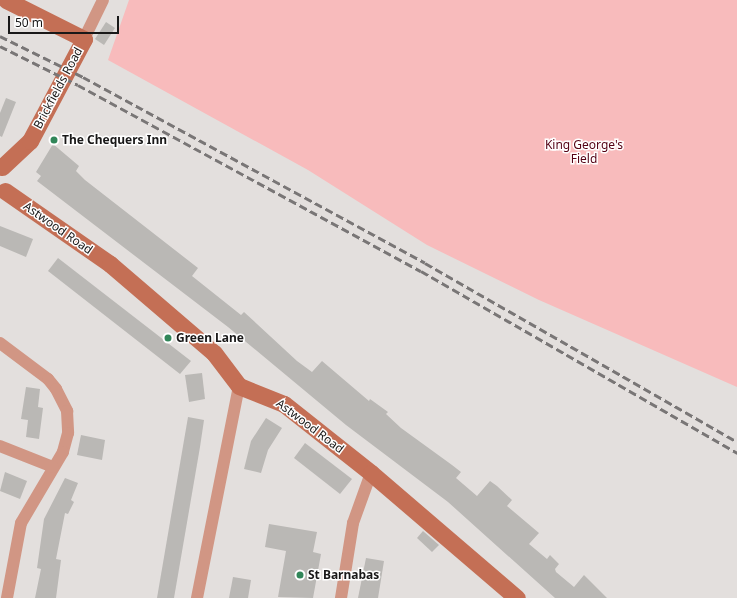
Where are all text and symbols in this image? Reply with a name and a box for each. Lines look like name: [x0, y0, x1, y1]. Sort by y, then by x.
scale bar: [10, 8, 121, 34]
text: 50 m: [15, 14, 43, 31]
street label: Brickfields Road: [30, 45, 86, 131]
place label: The Chequers Inn: [62, 133, 167, 147]
marker: The Chequers Inn: [49, 135, 59, 145]
park label: King George's Field: [545, 138, 623, 166]
street label: Astwood Road: [21, 199, 95, 257]
place label: Green Lane: [176, 331, 244, 345]
marker: Green Lane: [163, 333, 173, 343]
street label: Astwood Road: [273, 396, 347, 456]
place label: St Barnabas: [308, 568, 379, 582]
marker: St Barnabas: [295, 570, 305, 580]

